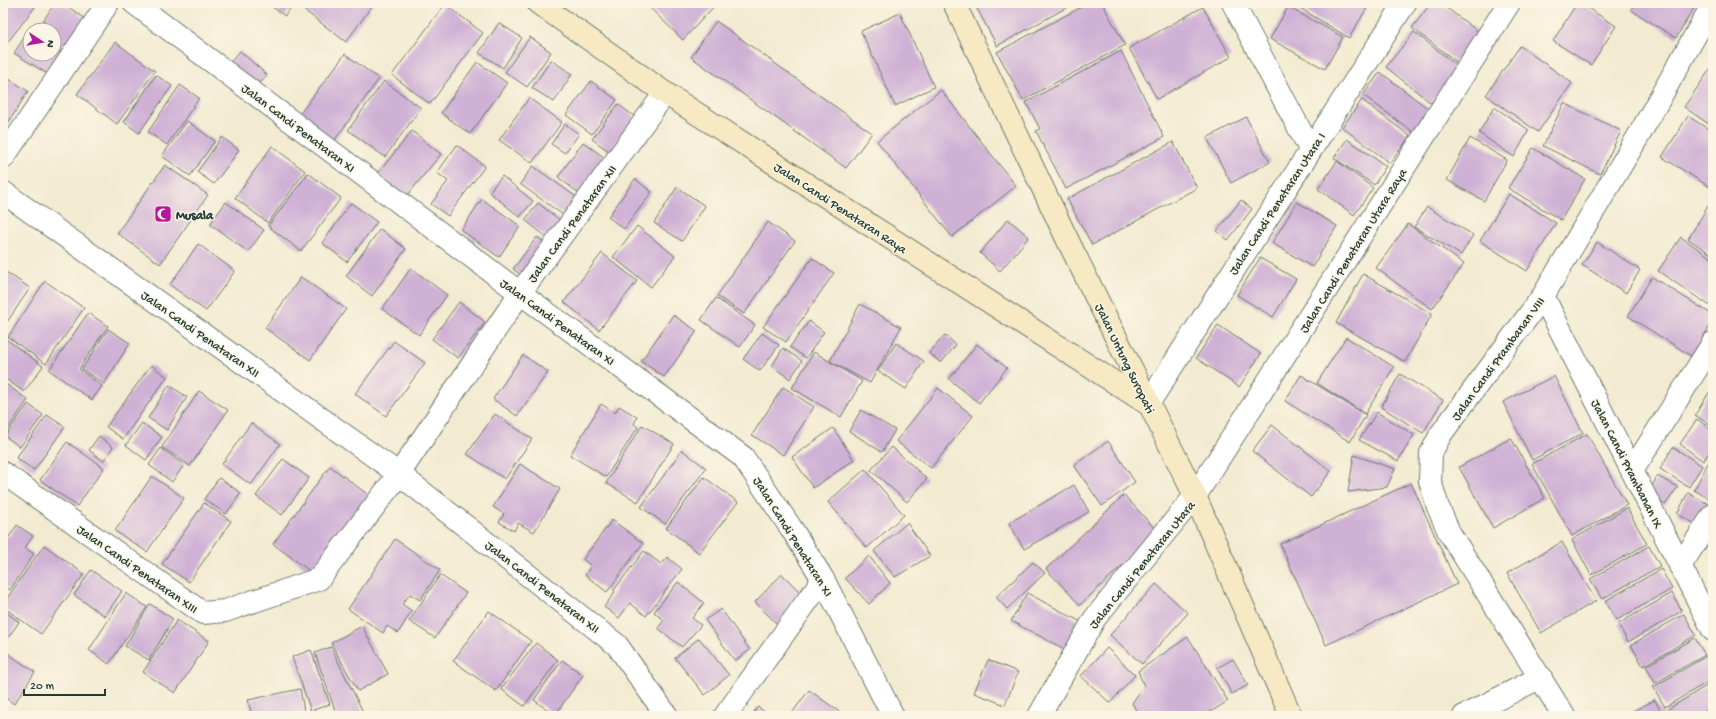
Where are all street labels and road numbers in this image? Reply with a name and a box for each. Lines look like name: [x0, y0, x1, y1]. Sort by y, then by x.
street label: Jalan Candi Penataran XI: [238, 81, 357, 177]
street label: Jalan Candi Penataran Utara I: [1227, 131, 1330, 278]
street label: Jalan Candi Penataran Raya: [770, 160, 910, 258]
street label: Jalan Candi Penataran XII: [525, 163, 621, 286]
street label: Jalan Candi Penataran Utara Raya: [1297, 166, 1411, 336]
street label: Jalan Candi Penataran XI: [496, 276, 617, 370]
street label: Jalan Candi Penataran XII: [137, 288, 262, 382]
street label: Jalan Candi Prambanan VIII: [1449, 295, 1549, 424]
street label: Jalan Untung Suropati: [1091, 302, 1157, 417]
street label: Jalan Candi Prambanan IX: [1587, 397, 1665, 532]
street label: Jalan Candi Penataran XI: [749, 475, 835, 600]
street label: Jalan Candi Penataran Utara: [1087, 498, 1200, 633]
street label: Jalan Candi Penataran XIII: [73, 522, 200, 618]
street label: Jalan Candi Penataran XII: [481, 539, 602, 637]

